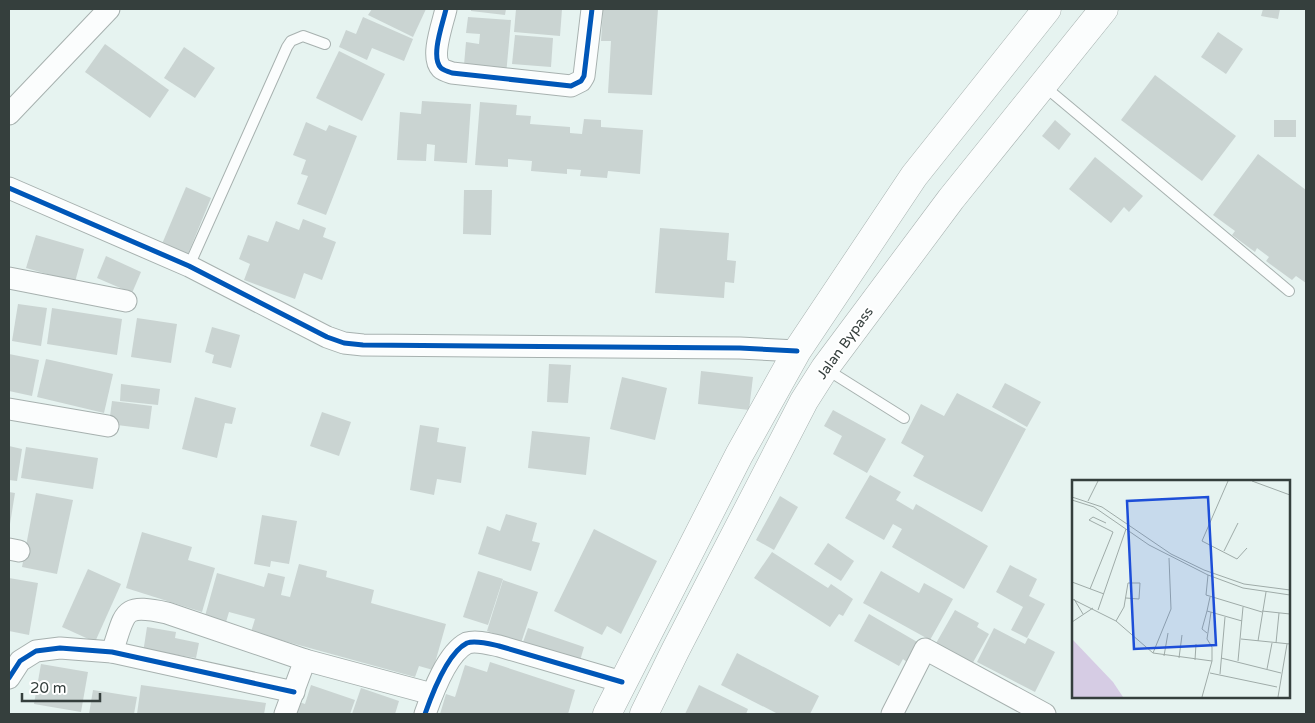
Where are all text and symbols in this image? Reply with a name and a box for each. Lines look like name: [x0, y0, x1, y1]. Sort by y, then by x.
street label: Jalan Bypass: [813, 303, 877, 382]
inset map: [1072, 480, 1290, 698]
scale bar: [22, 670, 100, 702]
text: 20 m: [30, 679, 67, 697]

